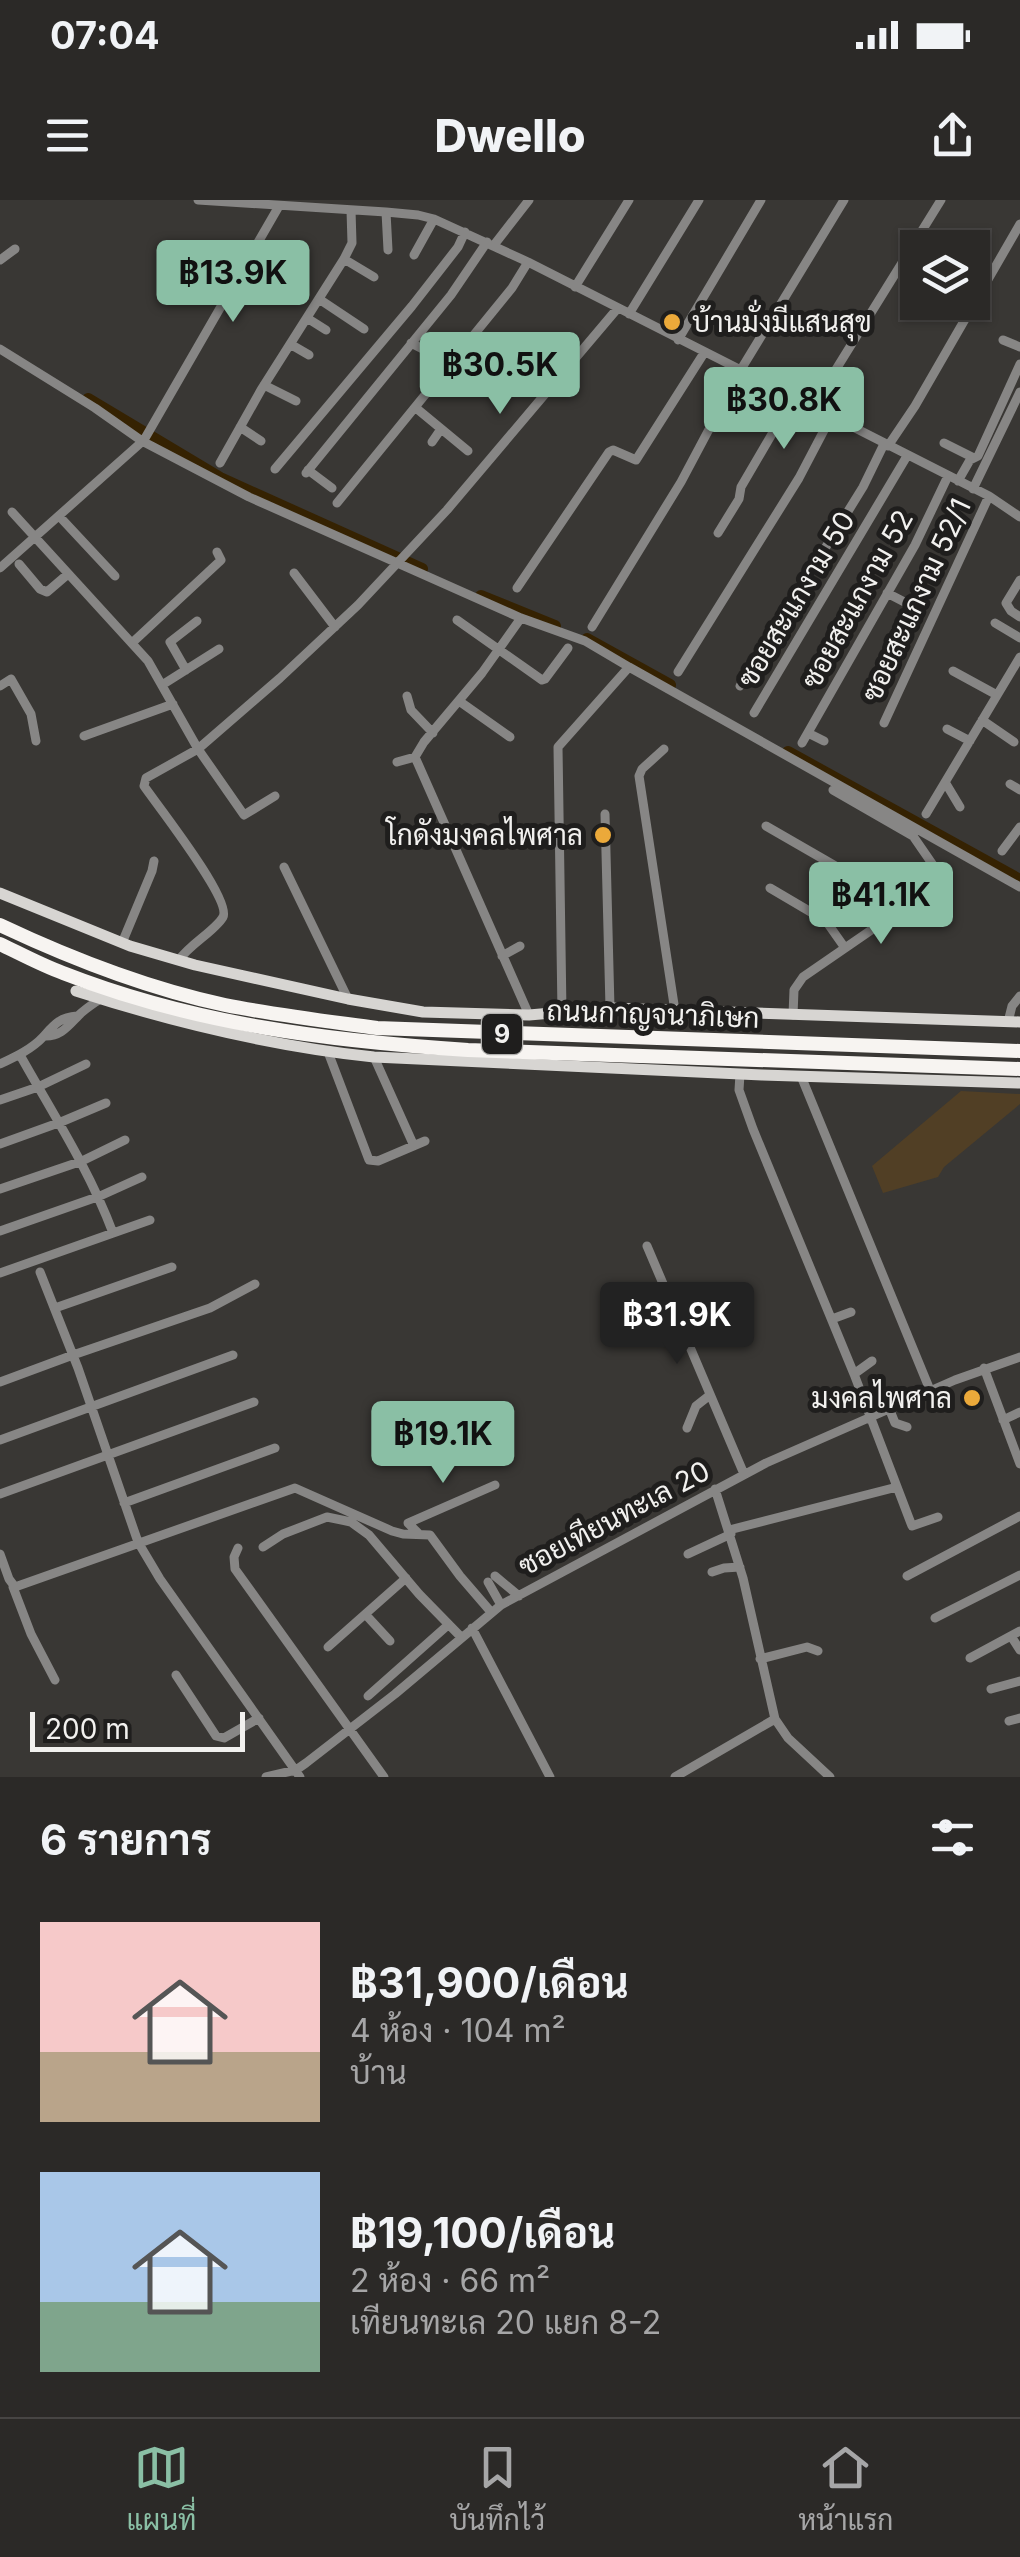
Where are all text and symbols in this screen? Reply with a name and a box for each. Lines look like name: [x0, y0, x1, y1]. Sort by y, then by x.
text: 07:04: [50, 12, 160, 58]
icon: menu: [40, 108, 95, 163]
text: Dwello: [434, 108, 586, 163]
icon: share: [925, 108, 980, 163]
map controls: [900, 230, 990, 320]
button: layers: [900, 230, 990, 320]
pin: ฿13.9K: [152, 240, 314, 325]
text: ฿13.9K: [178, 253, 288, 292]
place label: บ้านมั่งมีแสนสุข: [692, 299, 872, 342]
marker: บ้านมั่งมีแสนสุข: [661, 311, 683, 333]
pin: ฿30.5K: [419, 332, 581, 417]
text: ฿30.5K: [442, 345, 558, 384]
pin: ฿30.8K: [703, 367, 865, 452]
text: ฿30.8K: [726, 380, 842, 419]
street label: ซอยสะแกงาม 52/1: [854, 493, 978, 707]
street label: ซอยสะแกงาม 52: [794, 504, 920, 694]
street label: ซอยสะแกงาม 50: [730, 505, 862, 693]
place label: โกดังมงคลไพศาล: [384, 816, 583, 852]
marker: โกดังมงคลไพศาล: [592, 824, 614, 846]
pin: ฿41.1K: [800, 862, 962, 947]
text: ฿41.1K: [831, 875, 931, 914]
street label: ถนนกาญจนาภิเษก: [546, 993, 760, 1036]
road number: 9: [482, 1014, 522, 1054]
pin: ฿31.9K: [596, 1282, 758, 1367]
text: ฿31.9K: [622, 1295, 732, 1334]
place label: มงคลไพศาล: [811, 1379, 952, 1415]
marker: มงคลไพศาล: [961, 1387, 983, 1409]
pin: ฿19.1K: [362, 1401, 524, 1486]
text: ฿19.1K: [393, 1414, 493, 1453]
street label: ซอยเทียนทะเล 20: [512, 1452, 715, 1583]
scale bar: [30, 1707, 245, 1752]
text: 200 m: [45, 1712, 130, 1746]
icon: filters: [925, 1810, 980, 1865]
text: 6 รายการ: [40, 1814, 212, 1865]
text: ฿31,900/เดือน: [350, 1957, 629, 2008]
icon: home: [120, 1962, 240, 2082]
text: 4 ห้อง · 104 m²: [350, 2011, 566, 2050]
text: บ้าน: [350, 2053, 407, 2092]
text: ฿19,100/เดือน: [350, 2207, 615, 2258]
icon: home: [120, 2212, 240, 2332]
text: 2 ห้อง · 66 m²: [350, 2261, 550, 2300]
text: เทียนทะเล 20 แยก 8-2: [350, 2303, 661, 2342]
tab: แผนที่: [127, 2440, 196, 2537]
tab: บันทึกไว้: [450, 2440, 545, 2537]
tab: หน้าแรก: [798, 2440, 893, 2537]

